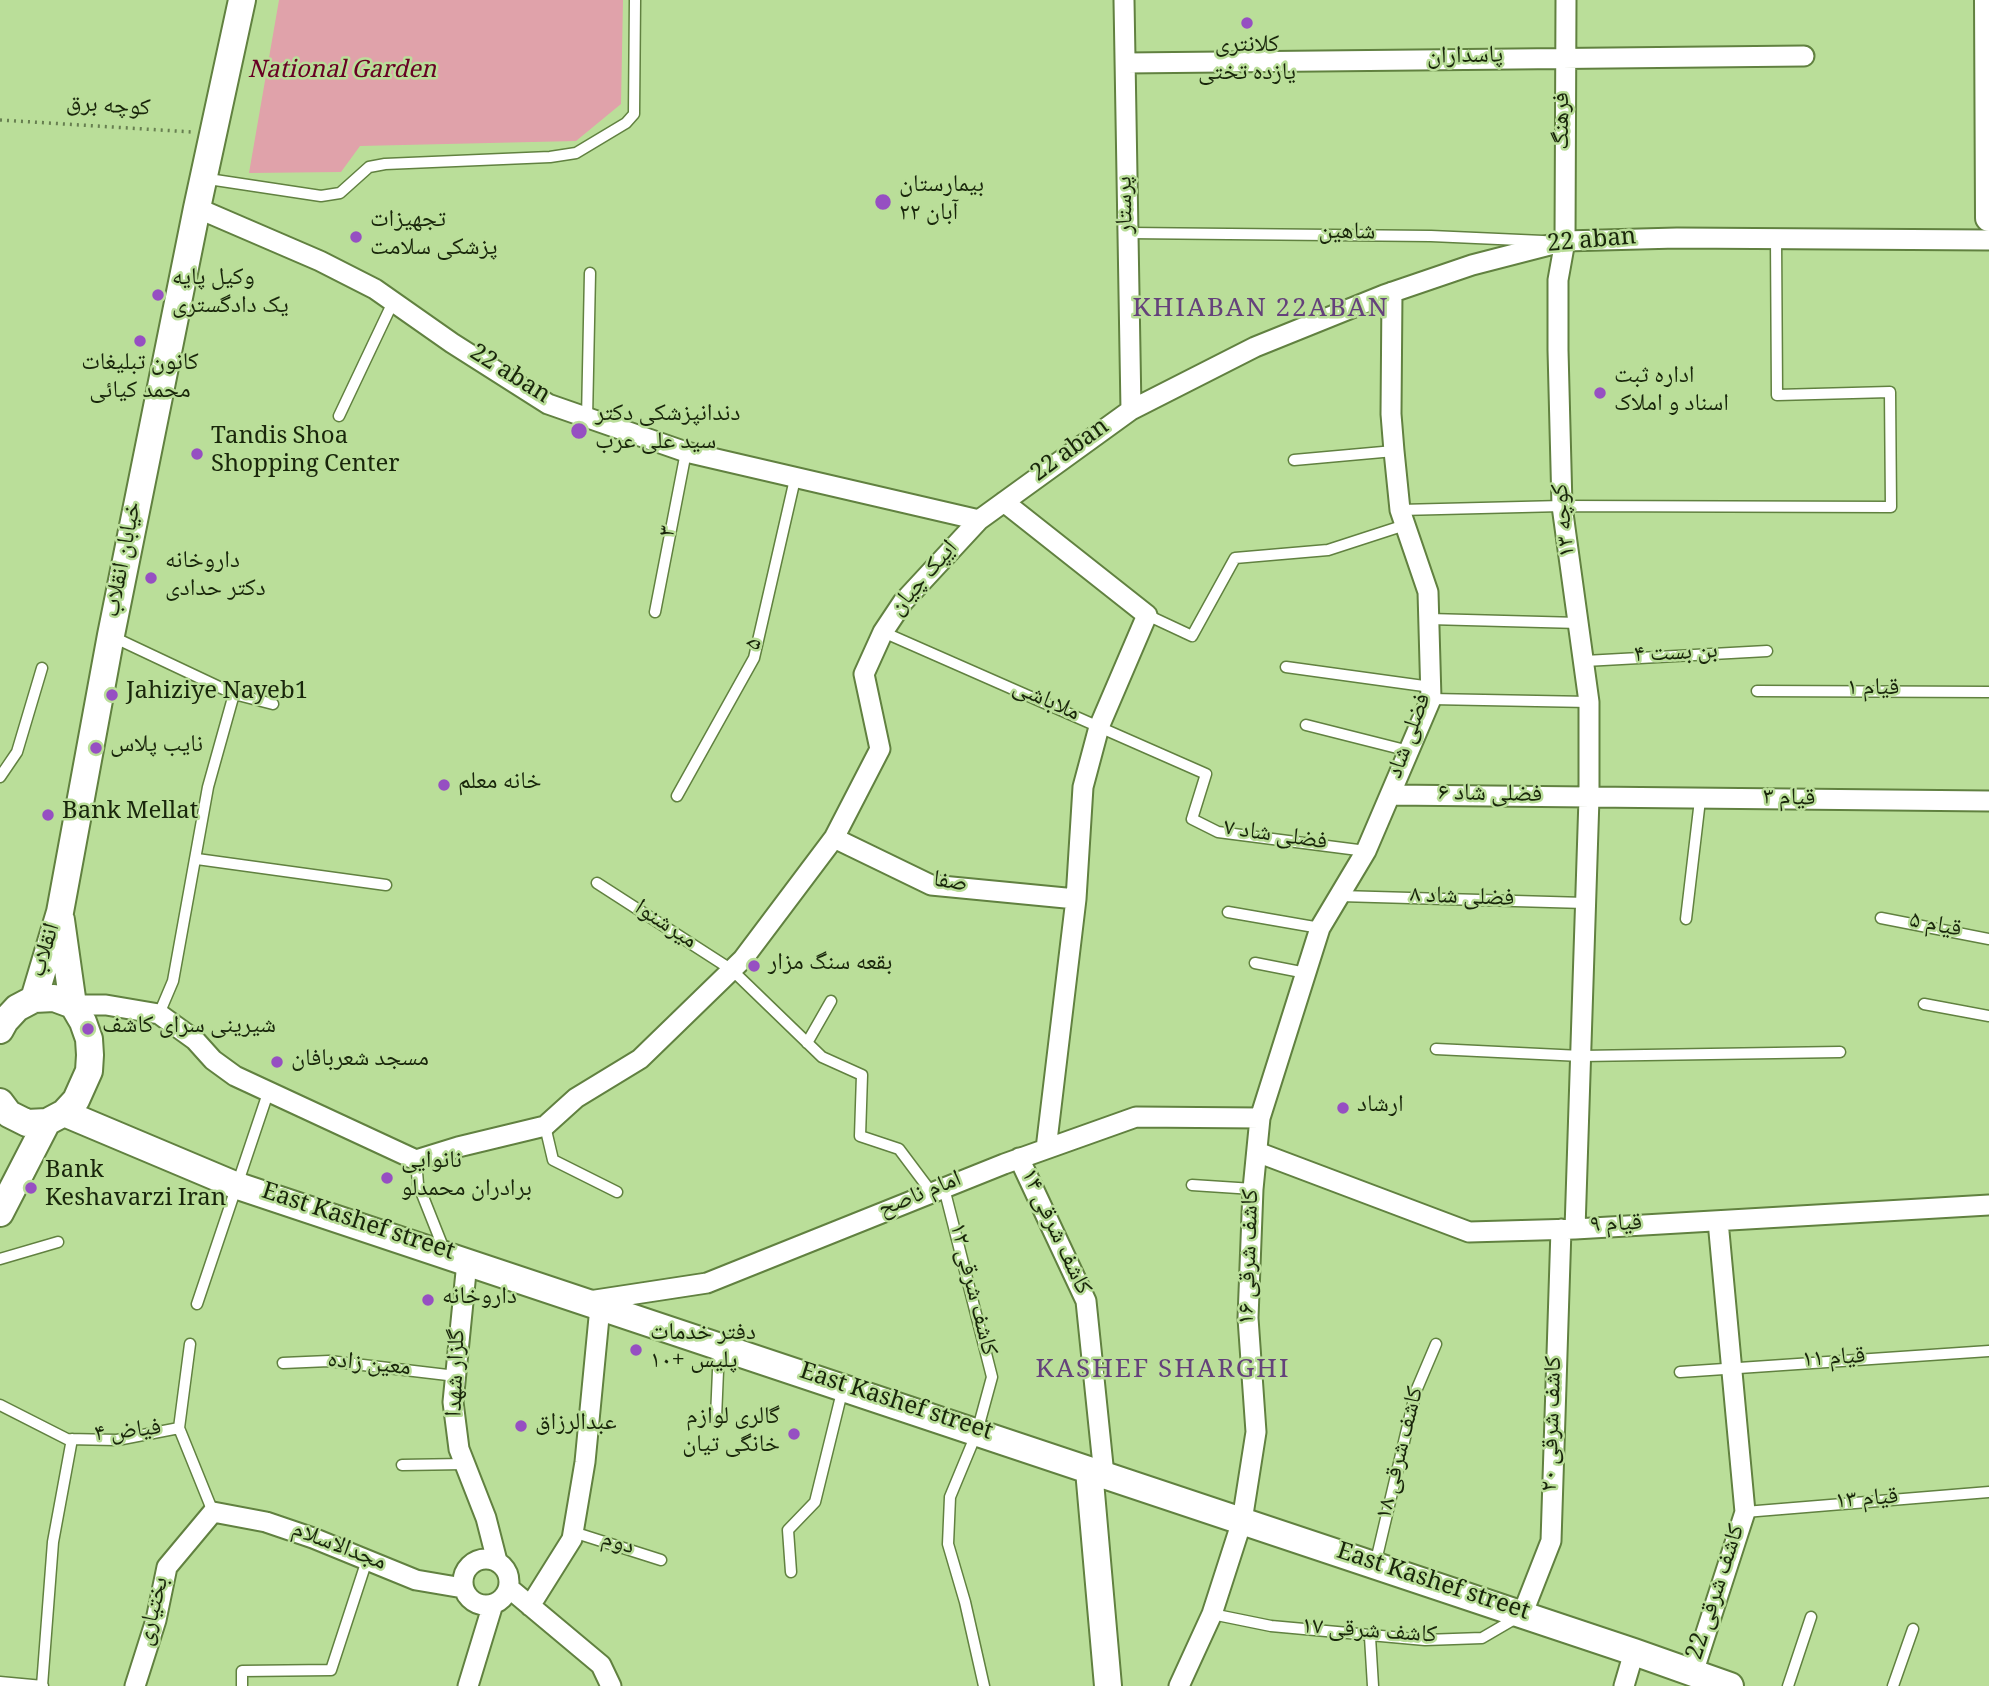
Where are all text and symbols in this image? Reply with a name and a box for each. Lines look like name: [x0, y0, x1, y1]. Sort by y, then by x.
marker: کلانتری یازده تختی: [1239, 15, 1255, 31]
place label: کلانتری یازده تختی: [1198, 34, 1296, 90]
street label: پاسداران: [1427, 44, 1503, 74]
park label: National Garden: [248, 60, 436, 88]
street label: کوچه برق: [65, 92, 151, 126]
street label: فرهنگ: [1551, 92, 1579, 150]
place label: بیمارستان ۲۲ آبان: [899, 174, 984, 230]
street label: پرستار: [1113, 176, 1143, 234]
marker: بیمارستان ۲۲ آبان: [873, 192, 893, 212]
place label: تجهیزات پزشکی سلامت: [370, 209, 498, 265]
street label: شاهین: [1318, 220, 1376, 250]
street label: 22 aban: [1546, 226, 1638, 262]
marker: تجهیزات پزشکی سلامت: [348, 229, 364, 245]
place label: وکیل پایه یک دادگستری: [172, 267, 289, 323]
marker: وکیل پایه یک دادگستری: [150, 287, 166, 303]
district label: KHIABAN 22ABAN: [1134, 297, 1388, 329]
marker: کانون تبلیغات محمد کیائی: [132, 333, 148, 349]
street label: 22 aban: [462, 341, 554, 413]
place label: کانون تبلیغات محمد کیائی: [81, 352, 199, 408]
place label: اداره ثبت اسناد و املاک: [1614, 365, 1729, 421]
marker: اداره ثبت اسناد و املاک: [1592, 385, 1608, 401]
place label: دندانپزشکی دکتر سید علی عرب: [595, 403, 740, 459]
street label: 22 aban: [1027, 415, 1117, 491]
marker: دندانپزشکی دکتر سید علی عرب: [569, 421, 589, 441]
place label: Tandis Shoa Shopping Center: [211, 426, 400, 482]
marker: Tandis Shoa Shopping Center: [189, 446, 205, 462]
street label: کوچه ۱۳: [1549, 482, 1585, 558]
street label: خیابان انقلاب: [101, 500, 151, 620]
street label: ۳: [656, 524, 686, 540]
street label: ایپک چیان: [885, 536, 967, 624]
place label: داروخانه دکتر حدادی: [165, 550, 266, 606]
marker: داروخانه دکتر حدادی: [143, 570, 159, 586]
street label: ۵: [742, 636, 772, 654]
street label: بن بست ۴: [1633, 639, 1719, 673]
street label: ملاباشی: [1007, 676, 1083, 730]
street label: قیام ۱: [1847, 677, 1899, 705]
place label: Jahiziye Nayeb1: [126, 681, 308, 709]
marker: Jahiziye Nayeb1: [104, 687, 120, 703]
street label: فضلی شاد: [1383, 691, 1441, 783]
place label: نایب پلاس: [110, 734, 203, 762]
marker: نایب پلاس: [88, 740, 104, 756]
place label: خانه معلم: [458, 771, 542, 799]
marker: خانه معلم: [436, 777, 452, 793]
street label: فضلی شاد ۶: [1438, 782, 1542, 812]
street label: قیام ۳: [1762, 786, 1816, 816]
place label: Bank Mellat: [62, 801, 198, 829]
marker: Bank Mellat: [40, 807, 56, 823]
street label: فضلی شاد ۷: [1221, 816, 1329, 860]
street label: صفا: [931, 868, 969, 902]
street label: فضلی شاد ۸: [1409, 884, 1515, 916]
street label: میرشنوا: [627, 896, 701, 958]
street label: قیام ۵: [1906, 909, 1964, 947]
street label: انقلاب: [26, 921, 70, 981]
place label: بقعه سنگ مزار: [768, 952, 892, 980]
marker: بقعه سنگ مزار: [746, 958, 762, 974]
place label: شیرینی سرای کاشف: [102, 1015, 276, 1043]
marker: شیرینی سرای کاشف: [80, 1021, 96, 1037]
place label: مسجد شعربافان: [291, 1048, 429, 1076]
marker: مسجد شعربافان: [269, 1054, 285, 1070]
place label: ارشاد: [1357, 1094, 1404, 1122]
marker: ارشاد: [1335, 1100, 1351, 1116]
place label: نانوایی برادران محمدلو: [401, 1150, 532, 1206]
place label: Bank Keshavarzi Iran: [45, 1160, 226, 1216]
street label: کاشف شرقی ۱۴: [1011, 1165, 1095, 1301]
street label: امام ناصح: [875, 1167, 967, 1227]
marker: نانوایی برادران محمدلو: [379, 1170, 395, 1186]
marker: Bank Keshavarzi Iran: [23, 1180, 39, 1196]
street label: East Kashef street: [257, 1180, 457, 1270]
street label: کاشف شرقی ۱۶: [1235, 1189, 1269, 1325]
street label: قیام ۹: [1589, 1211, 1643, 1243]
street label: کاشف شرقی ۱۲: [940, 1221, 1000, 1359]
place label: داروخانه: [442, 1286, 517, 1314]
marker: داروخانه: [420, 1292, 436, 1308]
place label: دفتر خدمات پلیس +۱۰: [650, 1322, 756, 1378]
street label: گلزار شهدا: [443, 1329, 475, 1417]
marker: دفتر خدمات پلیس +۱۰: [628, 1342, 644, 1358]
street label: قیام ۱۱: [1801, 1344, 1867, 1378]
street label: معین زاده: [326, 1348, 412, 1386]
street label: کاشف شرقی ۲۰: [1538, 1356, 1572, 1492]
district label: KASHEF SHARGHI: [1037, 1358, 1289, 1390]
street label: East Kashef street: [795, 1360, 995, 1450]
street label: کاشف شرقی ۱۸: [1373, 1385, 1433, 1523]
place label: گالری لوازم خانگی تیان: [682, 1406, 780, 1462]
place label: عبدالرزاق: [535, 1412, 617, 1440]
street label: فیاض ۴: [93, 1416, 163, 1452]
marker: عبدالرزاق: [513, 1418, 529, 1434]
marker: گالری لوازم خانگی تیان: [786, 1426, 802, 1442]
street label: قیام ۱۳: [1834, 1485, 1900, 1519]
street label: مجدالاسلام: [287, 1518, 389, 1580]
street label: کاشف شرقی 22: [1684, 1522, 1754, 1664]
street label: دوم: [597, 1527, 637, 1565]
street label: East Kashef street: [1332, 1540, 1532, 1630]
street label: بختیاری: [134, 1575, 178, 1649]
street label: کاشف شرقی ۱۷: [1300, 1615, 1438, 1653]

